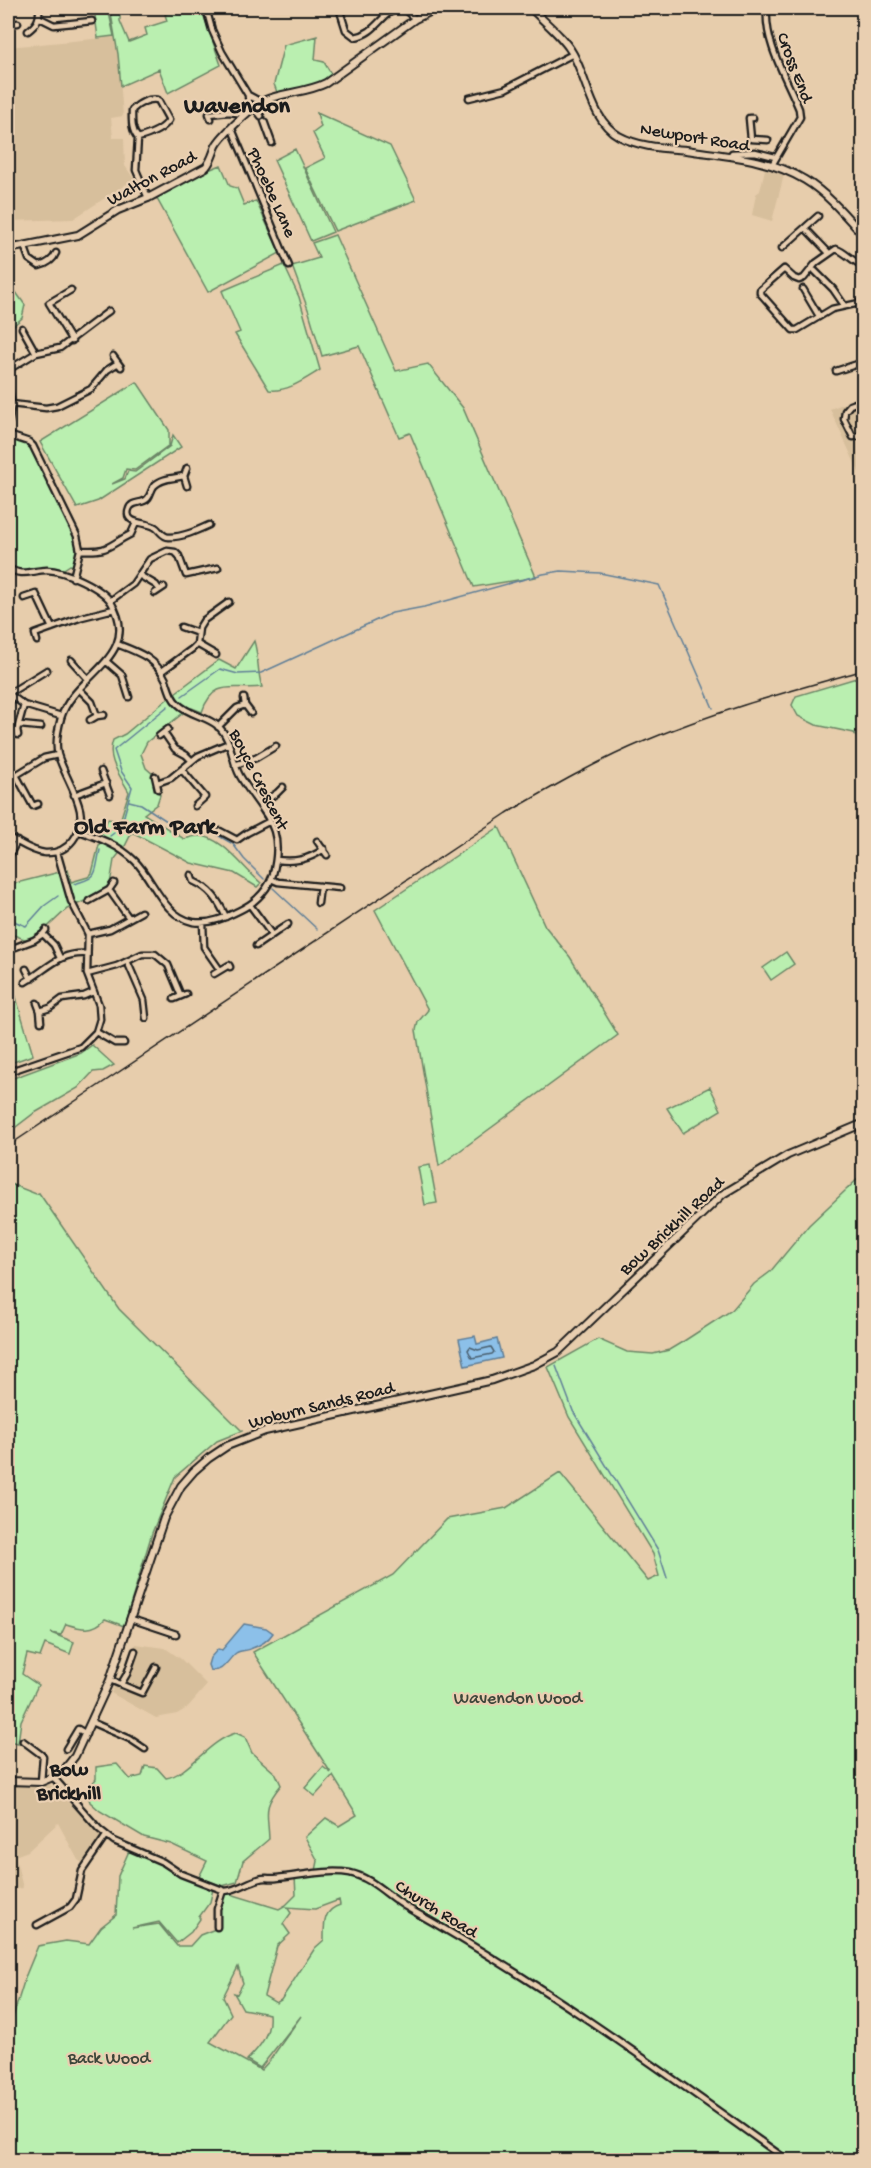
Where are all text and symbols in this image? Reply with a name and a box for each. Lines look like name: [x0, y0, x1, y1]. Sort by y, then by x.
street label: Cross End: [771, 30, 817, 107]
district label: Wavendon: [183, 93, 291, 122]
street label: Newport Road: [638, 119, 752, 158]
street label: Phoebe Lane: [241, 144, 300, 242]
street label: Walton Road: [104, 146, 202, 212]
street label: Boyce Crescent: [223, 725, 293, 836]
district label: Old Farm Park: [74, 814, 219, 843]
street label: Bow Brickhill Road: [615, 1172, 730, 1281]
street label: Woburn Sands Road: [247, 1378, 398, 1435]
park label: Wavendon Wood: [454, 1689, 584, 1710]
district label: Bow Brickhill: [36, 1759, 102, 1808]
street label: Church Road: [390, 1876, 482, 1945]
park label: Back Wood: [67, 2049, 152, 2070]

